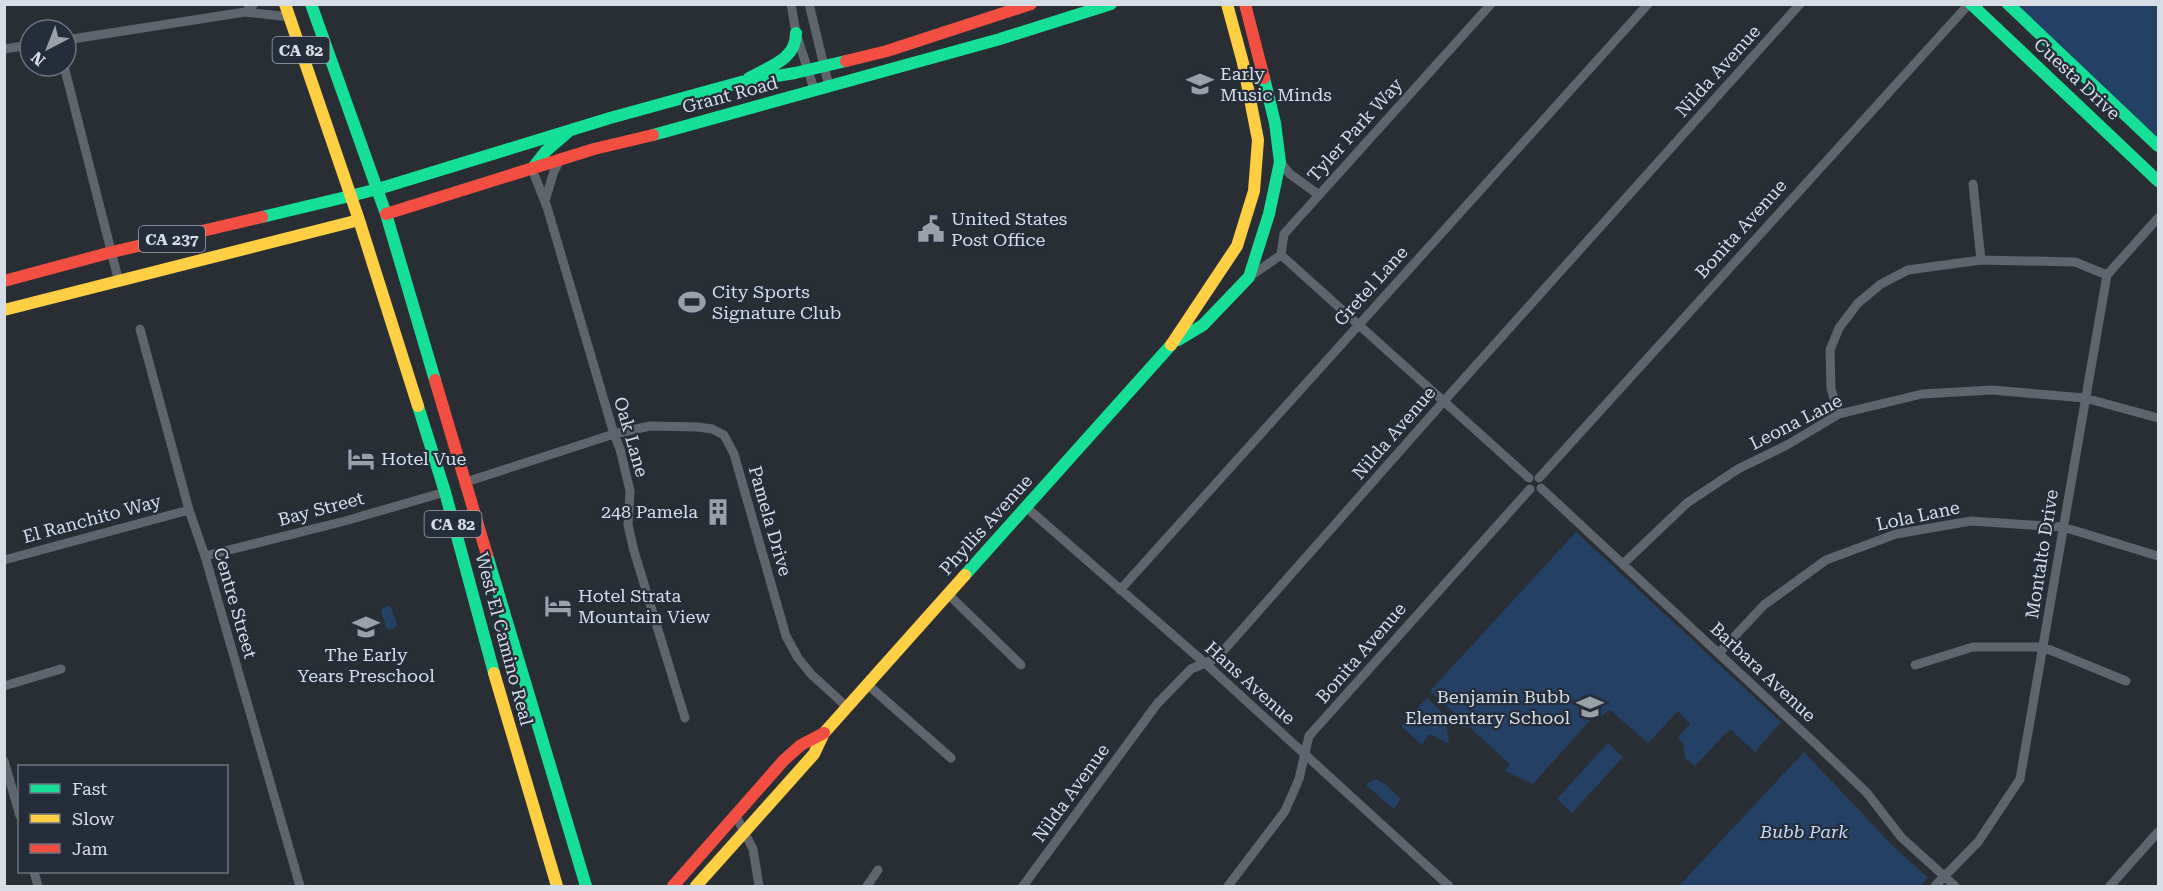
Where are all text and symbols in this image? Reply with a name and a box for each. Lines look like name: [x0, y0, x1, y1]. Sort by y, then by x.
north arrow: [18, 18, 78, 78]
street label: Nilda Avenue: [1671, 20, 1764, 121]
street label: Cuesta Drive: [2030, 33, 2125, 124]
road number: CA 82: [272, 37, 330, 63]
text: N: [27, 48, 49, 70]
place label: Early Music Minds: [1220, 63, 1332, 105]
school or university icon: Early Music Minds: [1185, 69, 1215, 99]
street label: Grant Road: [680, 72, 780, 117]
street label: Tyler Park Way: [1303, 73, 1407, 186]
street label: Bonita Avenue: [1691, 175, 1791, 283]
place label: United States Post Office: [951, 208, 1067, 250]
public building icon: United States Post Office: [916, 214, 946, 244]
road number: CA 237: [139, 226, 205, 252]
street label: Gretel Lane: [1329, 241, 1412, 330]
place label: City Sports Signature Club: [712, 281, 841, 323]
sports icon: City Sports Signature Club: [677, 287, 707, 317]
street label: Nilda Avenue: [1348, 382, 1440, 483]
street label: Leona Lane: [1746, 389, 1846, 454]
street label: Oak Lane: [610, 394, 653, 480]
hotel icon: Hotel Vue: [346, 444, 376, 474]
place label: Hotel Vue: [381, 448, 467, 469]
street label: Pamela Drive: [745, 463, 796, 579]
street label: Phyllis Avenue: [935, 470, 1036, 579]
street label: Bay Street: [276, 487, 366, 530]
street label: Montalto Drive: [2021, 488, 2062, 620]
street label: El Ranchito Way: [20, 490, 164, 547]
street label: Lola Lane: [1874, 496, 1962, 535]
building icon: 248 Pamela: [703, 497, 733, 527]
place label: 248 Pamela: [601, 501, 698, 522]
road number: CA 82: [424, 511, 482, 537]
street label: Centre Street: [210, 545, 261, 661]
street label: West El Camino Real: [471, 550, 538, 728]
place label: Hotel Strata Mountain View: [578, 585, 710, 627]
hotel icon: Hotel Strata Mountain View: [543, 591, 573, 621]
street label: Bonita Avenue: [1311, 598, 1410, 707]
school or university icon: The Early Years Preschool: [351, 612, 381, 642]
street label: Barbara Avenue: [1706, 617, 1820, 726]
street label: Hans Avenue: [1201, 637, 1300, 729]
place label: The Early Years Preschool: [297, 644, 435, 686]
place label: Benjamin Bubb Elementary School: [1405, 686, 1570, 728]
school or university icon: Benjamin Bubb Elementary School: [1575, 692, 1605, 722]
street label: Nilda Avenue: [1028, 739, 1113, 846]
legend: [18, 765, 228, 873]
text: Fast: [72, 778, 107, 799]
text: Slow: [72, 808, 114, 829]
park label: Bubb Park: [1759, 821, 1848, 842]
text: Jam: [72, 838, 108, 859]

